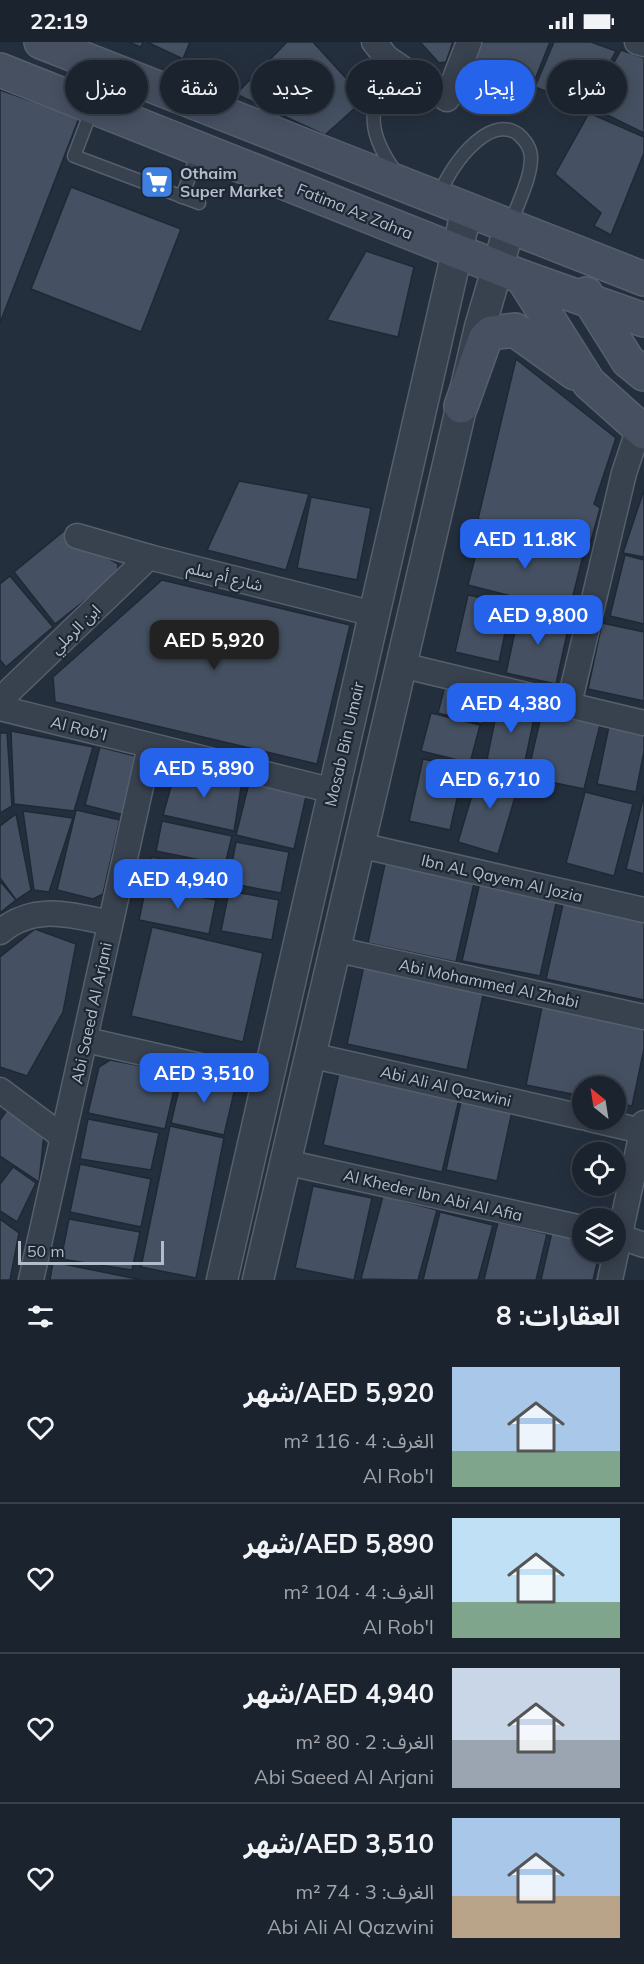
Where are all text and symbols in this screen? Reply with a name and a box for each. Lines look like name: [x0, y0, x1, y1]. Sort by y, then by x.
text: 22:19: [30, 7, 88, 35]
chip: منزل: [65, 60, 148, 114]
chip: شقة: [160, 60, 239, 114]
chip: جديد: [251, 60, 334, 114]
chip: تصفية: [346, 60, 443, 114]
chip: إيجار: [455, 60, 535, 114]
chip: شراء: [547, 60, 627, 114]
place label: Othaim Super Market: [180, 163, 283, 201]
supermarket icon: Othaim Super Market: [139, 164, 175, 200]
street label: Fatima Az Zahra: [294, 179, 416, 243]
pin: AED 11.8K: [456, 519, 594, 570]
text: AED 11.8K: [474, 526, 576, 551]
street label: شارع أم سلم: [184, 557, 265, 598]
pin: AED 9,800: [469, 595, 607, 646]
street label: ابن الرملي: [46, 600, 106, 660]
text: AED 9,800: [488, 602, 588, 627]
pin: AED 5,920: [145, 620, 283, 671]
text: AED 5,920: [164, 627, 264, 652]
street label: Mosab Bin Umair: [320, 680, 368, 808]
pin: AED 4,380: [442, 683, 580, 734]
text: AED 4,380: [461, 690, 561, 715]
street label: Al Rob'I: [49, 711, 109, 745]
pin: AED 5,890: [135, 748, 273, 799]
text: AED 5,890: [154, 755, 254, 780]
pin: AED 6,710: [421, 759, 559, 810]
text: AED 6,710: [440, 766, 540, 791]
street label: Ibn AL Qayem Al Jozia: [419, 850, 585, 906]
pin: AED 4,940: [109, 859, 247, 910]
text: AED 4,940: [128, 866, 228, 891]
street label: Abi Saeed Al Arjani: [66, 940, 116, 1086]
street label: Abi Mohammed Al Zhabi: [397, 954, 581, 1012]
pin: AED 3,510: [135, 1053, 273, 1104]
text: AED 3,510: [154, 1060, 254, 1085]
street label: Abi Ali Al Qazwini: [379, 1061, 513, 1111]
north arrow: [572, 1076, 626, 1130]
map controls: [572, 1076, 626, 1262]
button: locate: [572, 1142, 626, 1196]
street label: Al Kheder Ibn Abi Al Afia: [342, 1165, 524, 1225]
button: layers: [572, 1208, 626, 1262]
scale bar: [18, 1238, 164, 1266]
text: 50 m: [27, 1241, 64, 1261]
text: العقارات: 8: [496, 1299, 620, 1332]
icon: filters: [24, 1300, 57, 1333]
text: AED 5,920/شهر: [244, 1376, 434, 1409]
icon: home: [500, 1391, 572, 1463]
icon: heart: [24, 1411, 57, 1444]
text: الغرف: 4 · 116 m²: [283, 1428, 434, 1453]
text: Al Rob'I: [363, 1463, 434, 1488]
text: AED 5,890/شهر: [244, 1527, 434, 1560]
icon: home: [500, 1542, 572, 1614]
icon: heart: [24, 1562, 57, 1595]
text: الغرف: 4 · 104 m²: [283, 1579, 434, 1604]
text: Al Rob'I: [363, 1614, 434, 1639]
text: AED 4,940/شهر: [244, 1677, 434, 1710]
icon: home: [500, 1692, 572, 1764]
icon: heart: [24, 1712, 57, 1745]
text: الغرف: 2 · 80 m²: [295, 1729, 434, 1754]
text: Abi Saeed Al Arjani: [254, 1764, 434, 1789]
text: AED 3,510/شهر: [244, 1827, 434, 1860]
icon: home: [500, 1842, 572, 1914]
icon: heart: [24, 1862, 57, 1895]
text: الغرف: 3 · 74 m²: [295, 1879, 434, 1904]
text: Abi Ali Al Qazwini: [267, 1914, 434, 1939]

